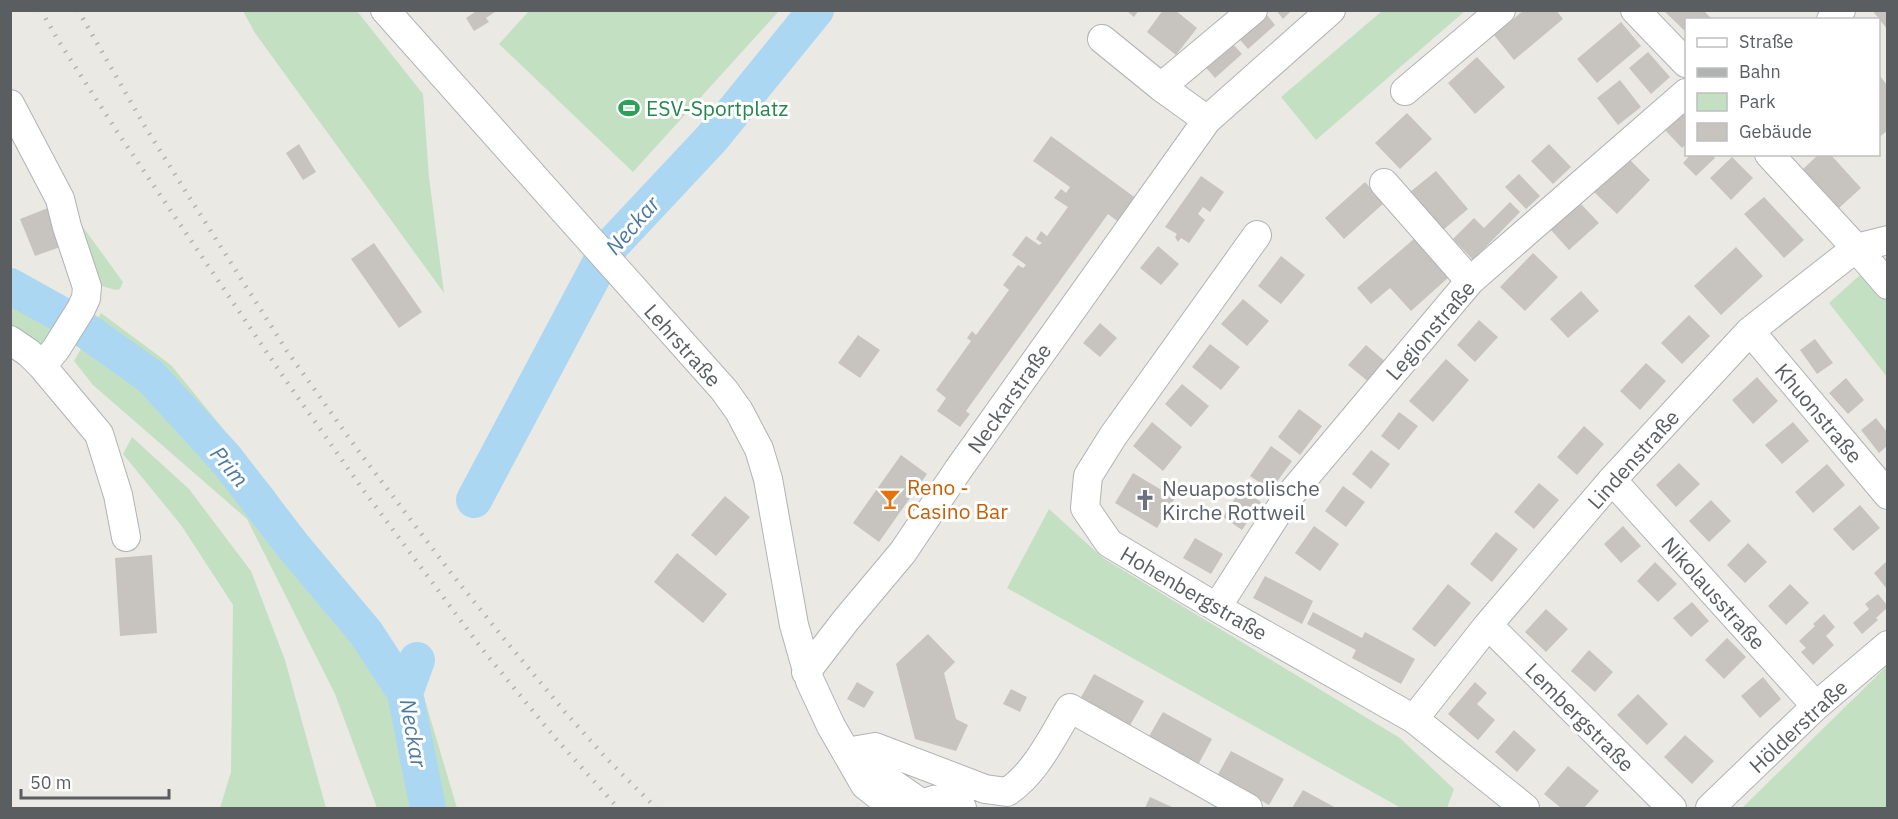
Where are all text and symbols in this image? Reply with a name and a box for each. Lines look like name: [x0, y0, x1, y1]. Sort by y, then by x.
legend: [1685, 18, 1880, 156]
text: Straße: [1739, 30, 1793, 53]
text: Bahn: [1739, 60, 1781, 83]
text: Park: [1739, 90, 1776, 113]
place label: ESV-Sportplatz: [646, 94, 788, 122]
sports icon: ESV-Sportplatz: [617, 96, 641, 120]
text: Gebäude: [1739, 120, 1812, 143]
water label: Neckar: [598, 189, 666, 260]
street label: Legionstraße: [1379, 274, 1481, 386]
street label: Lehrstraße: [638, 297, 728, 393]
street label: Neckarstraße: [961, 338, 1057, 458]
street label: Khuonstraße: [1769, 357, 1869, 469]
street label: Lindenstraße: [1581, 403, 1685, 515]
water label: Prim: [204, 439, 256, 493]
place label: Reno - Casino Bar: [907, 473, 1008, 525]
place label: Neuapostolische Kirche Rottweil: [1162, 474, 1320, 526]
bar icon: Reno - Casino Bar: [878, 487, 902, 511]
church icon: Neuapostolische Kirche Rottweil: [1133, 488, 1157, 512]
street label: Nikolausstraße: [1656, 531, 1772, 655]
street label: Hohenbergstraße: [1115, 540, 1273, 646]
street label: Lembergstraße: [1519, 656, 1641, 778]
street label: Hölderstraße: [1743, 673, 1853, 779]
water label: Neckar: [394, 697, 434, 770]
scale bar: [21, 762, 170, 800]
text: 50 m: [30, 771, 72, 794]

